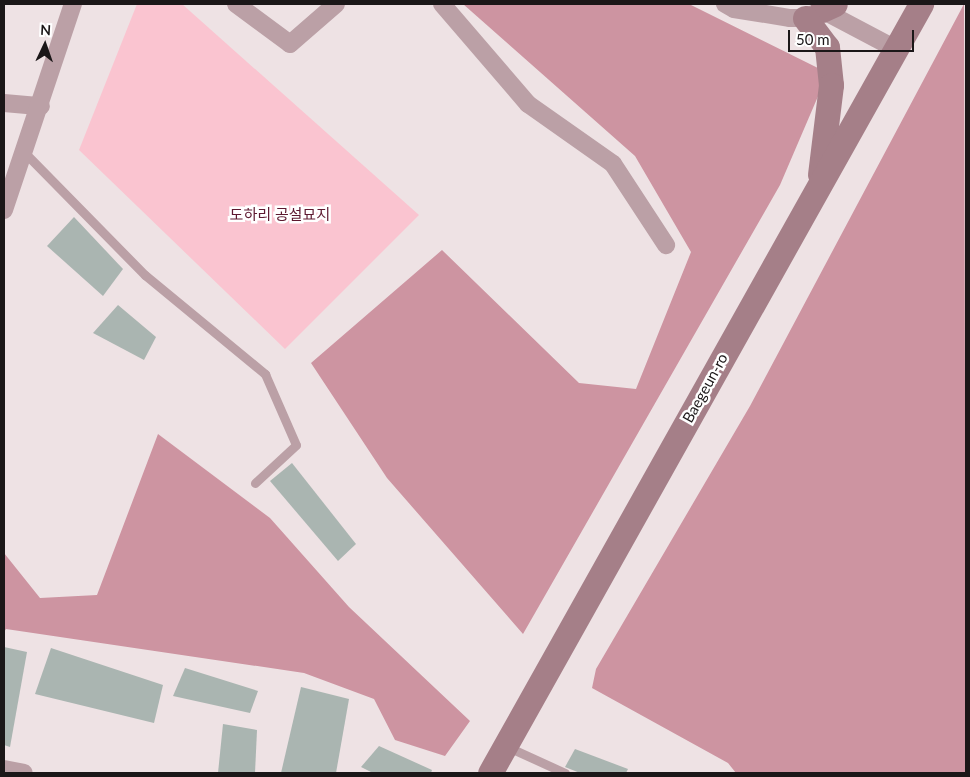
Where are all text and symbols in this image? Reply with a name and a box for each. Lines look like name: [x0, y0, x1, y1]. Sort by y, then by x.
north arrow: [20, 20, 70, 70]
scale bar: [790, 20, 916, 52]
text: N: [40, 21, 52, 38]
text: 50 m: [796, 30, 830, 48]
park label: 도하리 공설묘지: [230, 206, 330, 224]
street label: Baegeun-ro: [679, 350, 731, 426]

